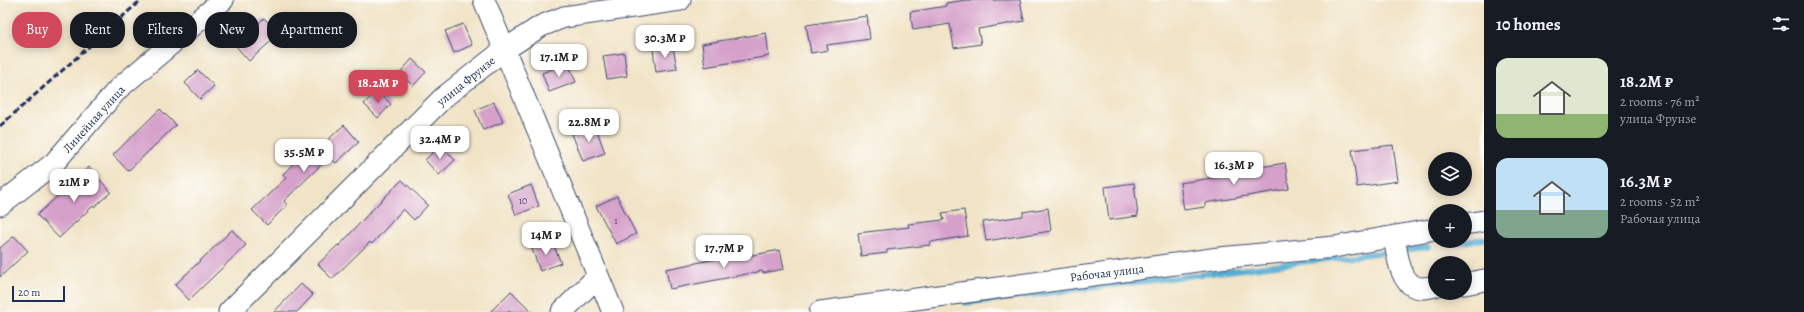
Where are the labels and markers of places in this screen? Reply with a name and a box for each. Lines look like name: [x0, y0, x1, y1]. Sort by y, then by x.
pin: 30.3M ₽: [628, 25, 702, 59]
pin: 17.1M ₽: [522, 44, 596, 78]
pin: 18.2M ₽: [341, 70, 415, 104]
pin: 22.8M ₽: [552, 109, 626, 143]
pin: 32.4M ₽: [403, 126, 477, 160]
pin: 35.5M ₽: [267, 139, 341, 173]
pin: 16.3M ₽: [1197, 152, 1271, 186]
pin: 21M ₽: [46, 169, 102, 203]
pin: 14M ₽: [518, 222, 574, 256]
pin: 17.7M ₽: [687, 235, 761, 269]

